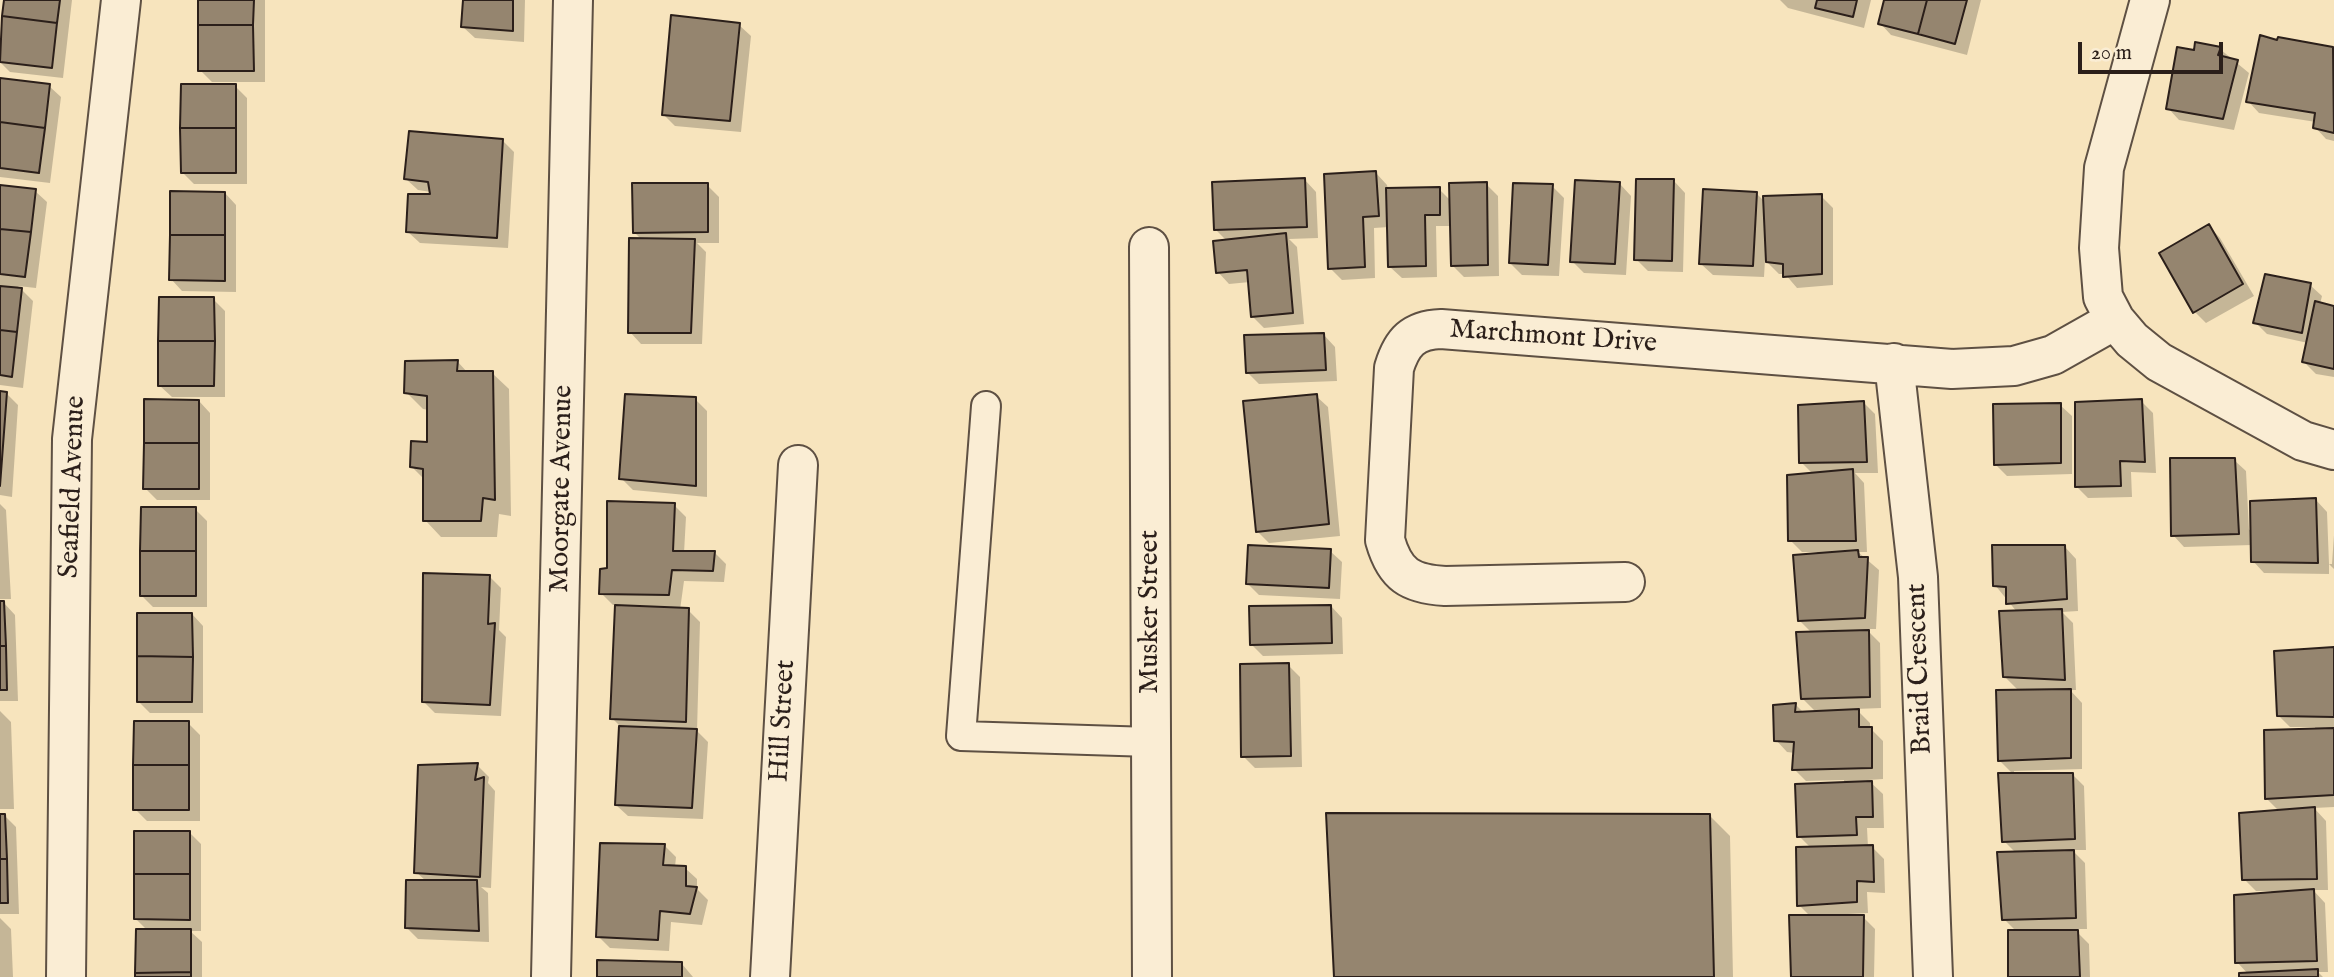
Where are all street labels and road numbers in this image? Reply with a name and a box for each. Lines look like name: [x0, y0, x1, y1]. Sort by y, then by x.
street label: Marchmont Drive: [1448, 314, 1658, 362]
street label: Moorgate Avenue: [544, 385, 582, 593]
street label: Seafield Avenue: [54, 395, 94, 579]
street label: Musker Street: [1134, 530, 1168, 694]
street label: Braid Crescent: [1901, 583, 1941, 755]
street label: Hill Street: [764, 659, 804, 783]

